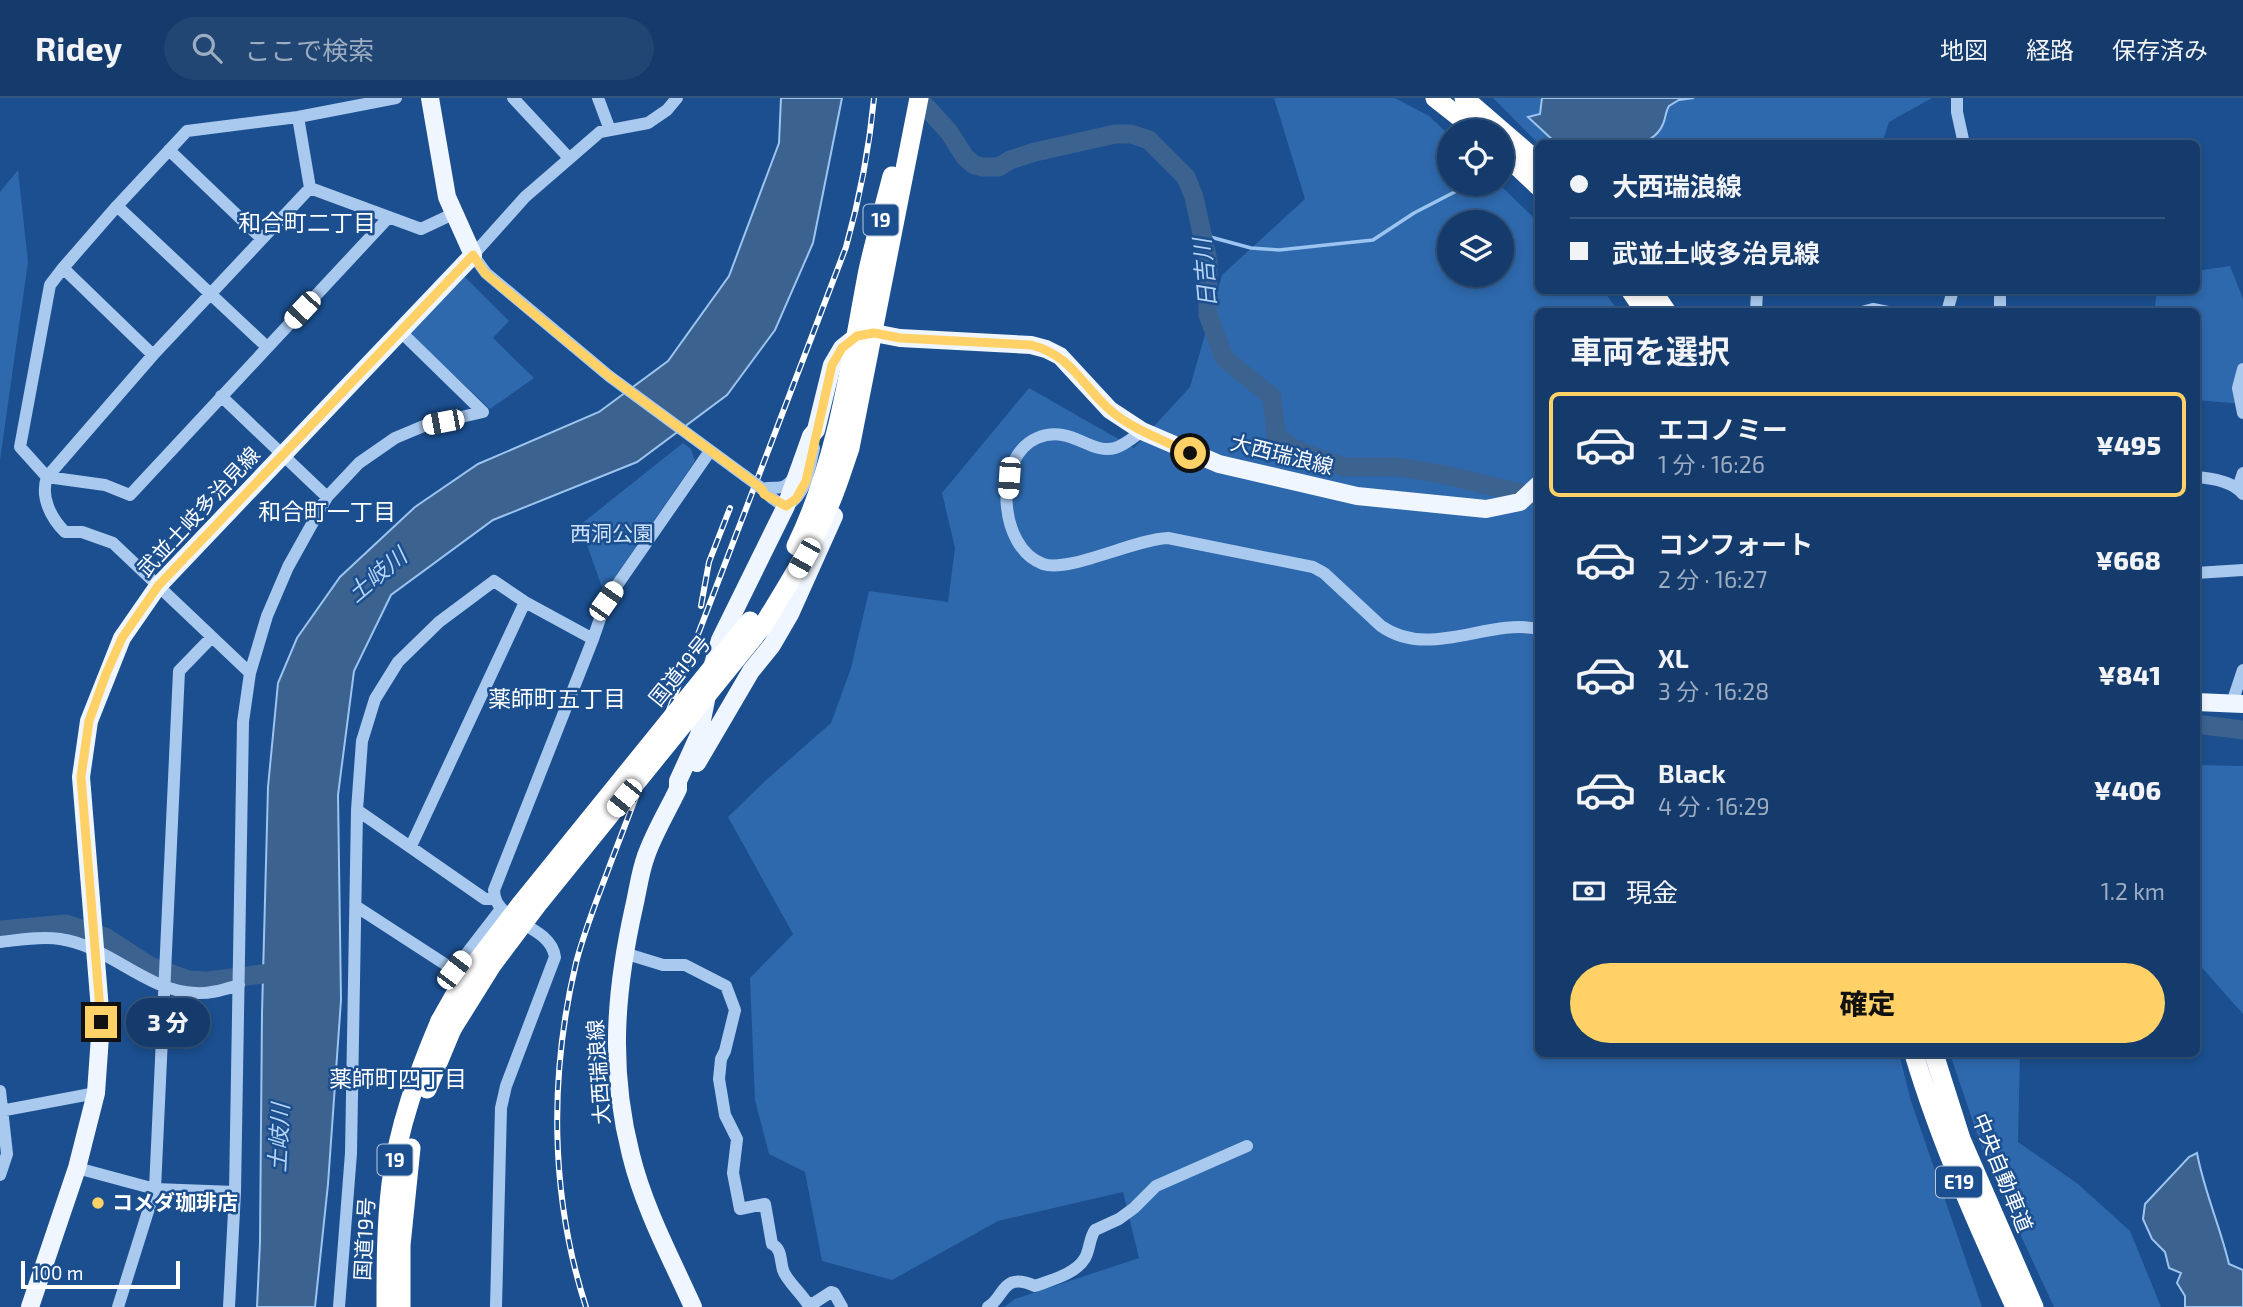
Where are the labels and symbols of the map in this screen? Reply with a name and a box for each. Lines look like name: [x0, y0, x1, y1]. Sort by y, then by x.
road number: 19: [864, 204, 898, 236]
district label: 和合町二丁目: [238, 208, 376, 236]
water label: 日吉川: [1187, 235, 1221, 309]
car: [280, 287, 325, 333]
car: [421, 408, 466, 436]
street label: 大西瑞浪線: [1228, 429, 1336, 478]
route start: [1174, 437, 1206, 469]
street label: 武並土岐多治見線: [131, 441, 264, 581]
car: [998, 456, 1021, 500]
district label: 和合町一丁目: [258, 497, 396, 525]
park label: 西洞公園: [570, 520, 654, 545]
car: [785, 535, 824, 581]
water label: 土岐川: [341, 539, 414, 607]
car: [586, 578, 627, 624]
street label: 国道19号: [643, 630, 715, 710]
district label: 薬師町五丁目: [488, 684, 626, 712]
car: [603, 775, 646, 821]
car: [433, 947, 476, 993]
callout: 3 分: [126, 998, 210, 1046]
route end: [85, 1006, 117, 1038]
street label: 大西瑞浪線: [581, 1019, 614, 1125]
district label: 薬師町四丁目: [329, 1064, 467, 1092]
water label: 土岐川: [262, 1100, 294, 1173]
street label: 中央自動車道: [1968, 1109, 2039, 1236]
road number: 19: [378, 1144, 412, 1176]
road number: E19: [1936, 1166, 1982, 1198]
place label: コメダ珈琲店: [112, 1189, 238, 1214]
marker: コメダ珈琲店: [90, 1195, 106, 1211]
street label: 国道19号: [349, 1197, 378, 1281]
scale bar: [21, 1258, 180, 1290]

